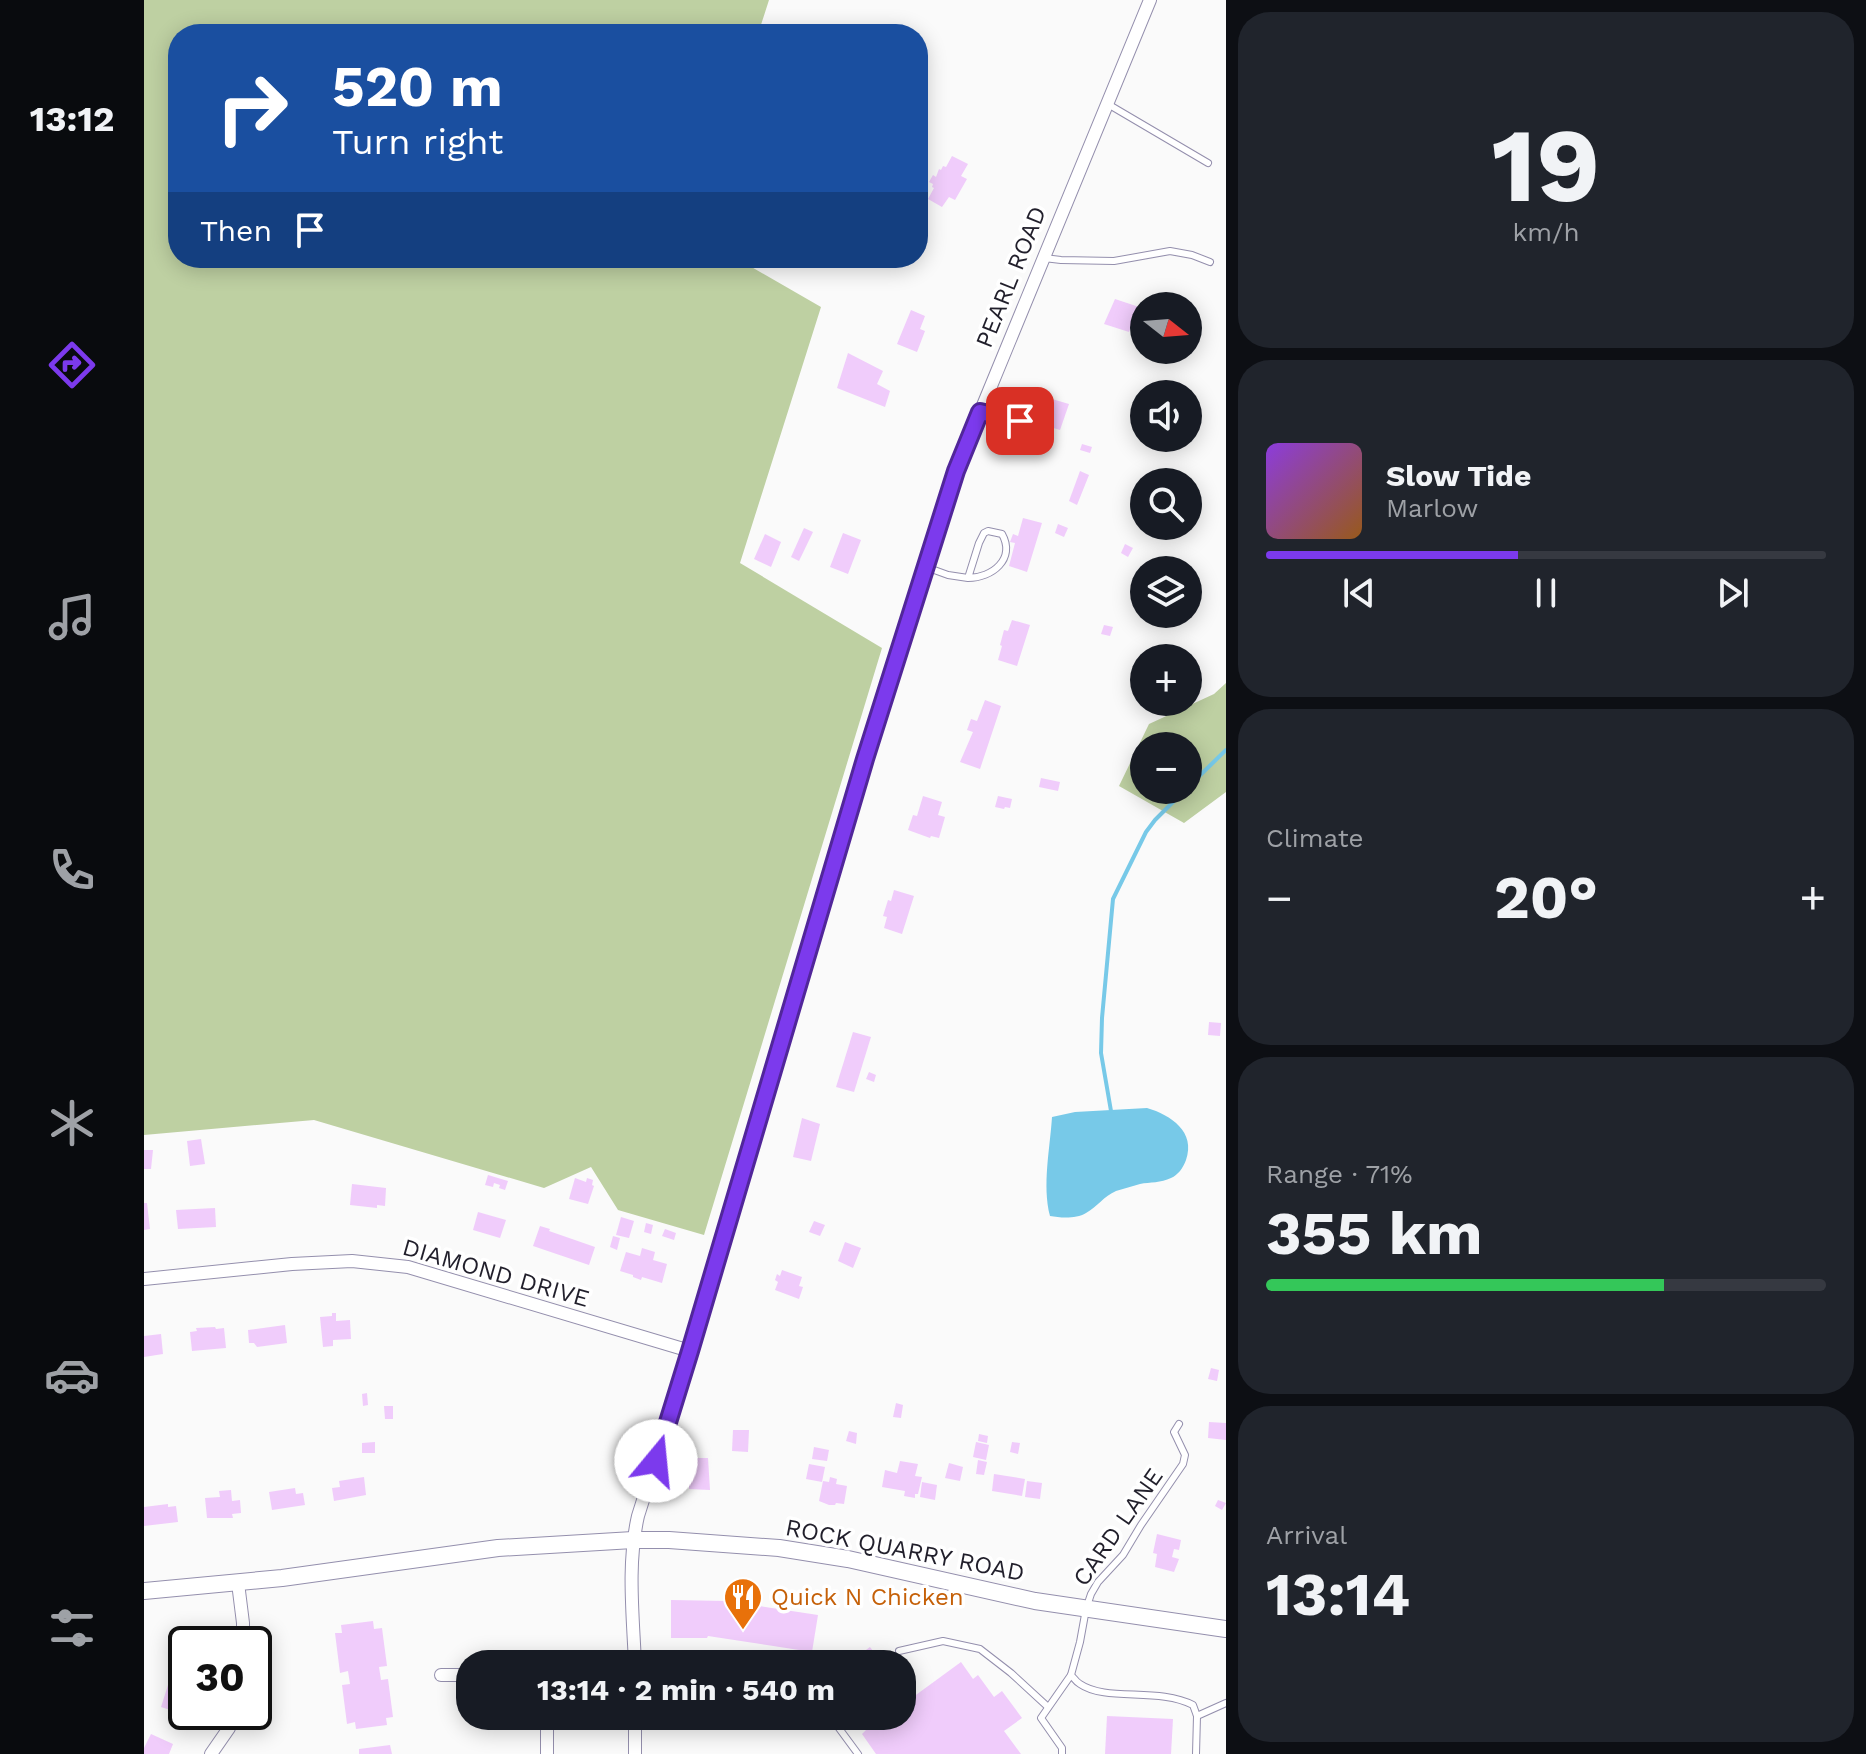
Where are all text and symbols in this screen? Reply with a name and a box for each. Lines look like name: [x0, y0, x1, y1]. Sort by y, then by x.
text: 520 m: [332, 54, 503, 120]
icon: right: [200, 56, 304, 160]
text: 13:12: [30, 98, 114, 140]
text: 19: [1492, 104, 1600, 226]
text: Turn right: [332, 121, 503, 163]
street label: PEARL ROAD: [970, 202, 1052, 352]
icon: arrive: [288, 208, 332, 252]
text: Then: [200, 213, 272, 248]
text: km/h: [1513, 217, 1579, 247]
north arrow: [1130, 292, 1202, 364]
map controls: [1130, 292, 1202, 804]
icon: directions: [44, 337, 100, 393]
button: sound: [1130, 380, 1202, 452]
pin: [986, 387, 1054, 455]
icon: arrive: [998, 399, 1042, 443]
text: Slow Tide: [1386, 458, 1531, 493]
button: search: [1130, 468, 1202, 540]
text: Marlow: [1386, 493, 1478, 523]
button: layers: [1130, 556, 1202, 628]
icon: previous: [1337, 571, 1381, 615]
icon: pause: [1524, 571, 1568, 615]
icon: next: [1711, 571, 1755, 615]
icon: music: [44, 589, 100, 645]
button: +: [1130, 644, 1202, 716]
button: −: [1130, 732, 1202, 804]
text: Climate: [1266, 823, 1364, 853]
icon: phone: [44, 842, 100, 898]
text: 20°: [1494, 862, 1598, 933]
text: −: [1266, 872, 1293, 924]
text: +: [1799, 872, 1826, 924]
icon: climate: [44, 1095, 100, 1151]
text: Range · 71%: [1266, 1159, 1412, 1189]
text: 355 km: [1266, 1198, 1482, 1269]
street label: DIAMOND DRIVE: [399, 1233, 593, 1313]
icon: car: [44, 1347, 100, 1403]
position arrow: [614, 1419, 698, 1503]
street label: CARD LANE: [1067, 1463, 1169, 1591]
street label: ROCK QUARRY ROAD: [783, 1513, 1027, 1587]
text: Arrival: [1266, 1520, 1347, 1550]
text: 13:14: [1266, 1559, 1410, 1630]
restaurant icon: Quick N Chicken: [722, 1576, 764, 1631]
place label: Quick N Chicken: [771, 1583, 964, 1611]
icon: filters: [44, 1600, 100, 1656]
speed limit sign: 30: [168, 1626, 272, 1730]
text: 13:14 · 2 min · 540 m: [537, 1672, 835, 1707]

